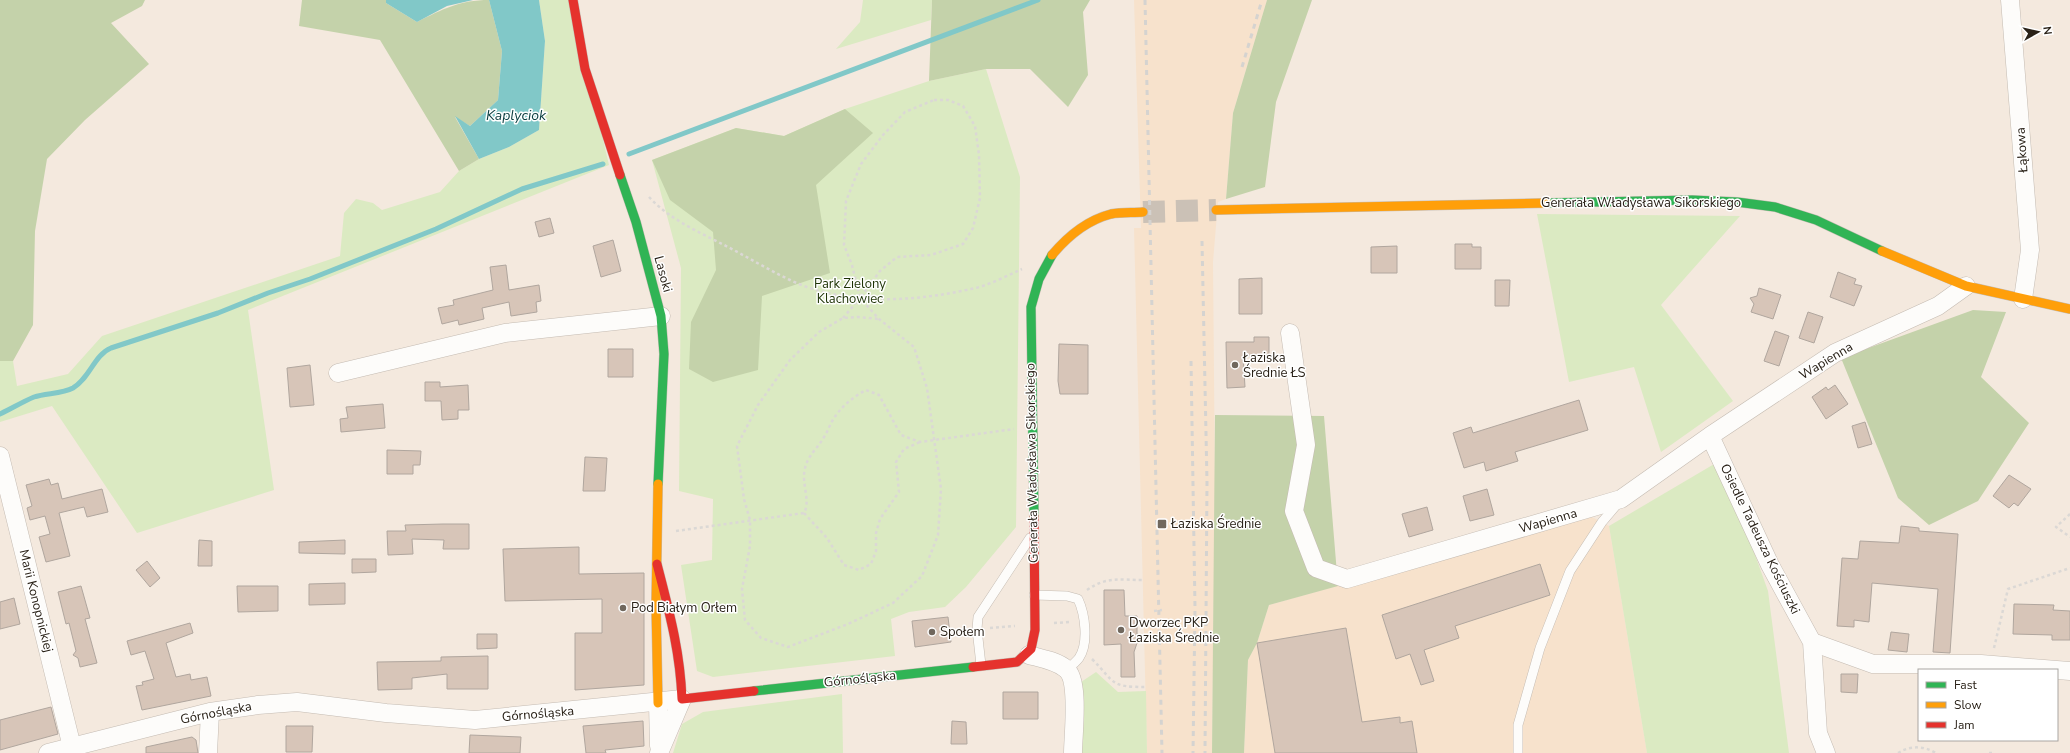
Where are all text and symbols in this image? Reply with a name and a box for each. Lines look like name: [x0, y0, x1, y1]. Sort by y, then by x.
north arrow: [2018, 12, 2058, 52]
text: N: [2039, 26, 2055, 36]
water label: Kaplyciok: [486, 106, 547, 125]
street label: Łąkowa: [2011, 127, 2033, 174]
street label: Generała Władysława Sikorskiego: [1541, 194, 1741, 212]
street label: Lasoki: [650, 254, 676, 294]
park label: Park Zielony Klachowiec: [814, 275, 886, 308]
street label: Wapienna: [1796, 338, 1856, 384]
place label: Łaziska Średnie ŁS: [1242, 349, 1306, 382]
marker: Łaziska Średnie ŁS: [1230, 360, 1240, 370]
street label: Generała Władysława Sikorskiego: [1021, 363, 1043, 563]
street label: Osiedle Tadeusza Kościuszki: [1716, 461, 1804, 617]
street label: Wapienna: [1517, 504, 1579, 538]
place label: Łaziska Średnie: [1170, 514, 1261, 533]
marker: Łaziska Średnie: [1156, 518, 1168, 530]
street label: Marii Konopnickiej: [15, 548, 57, 654]
place label: Pod Białym Orłem: [631, 599, 737, 617]
marker: Pod Białym Orłem: [618, 603, 628, 613]
place label: Dworzec PKP Łaziska Średnie: [1128, 614, 1219, 647]
place label: Społem: [940, 623, 985, 641]
marker: Dworzec PKP Łaziska Średnie: [1116, 625, 1126, 635]
marker: Społem: [927, 627, 937, 637]
street label: Górnośląska: [823, 666, 897, 692]
legend: [1918, 669, 2058, 741]
text: Fast: [1954, 677, 1977, 693]
street label: Górnośląska: [179, 697, 253, 729]
text: Slow: [1954, 697, 1982, 713]
street label: Górnośląska: [501, 702, 575, 726]
text: Jam: [1953, 717, 1975, 733]

